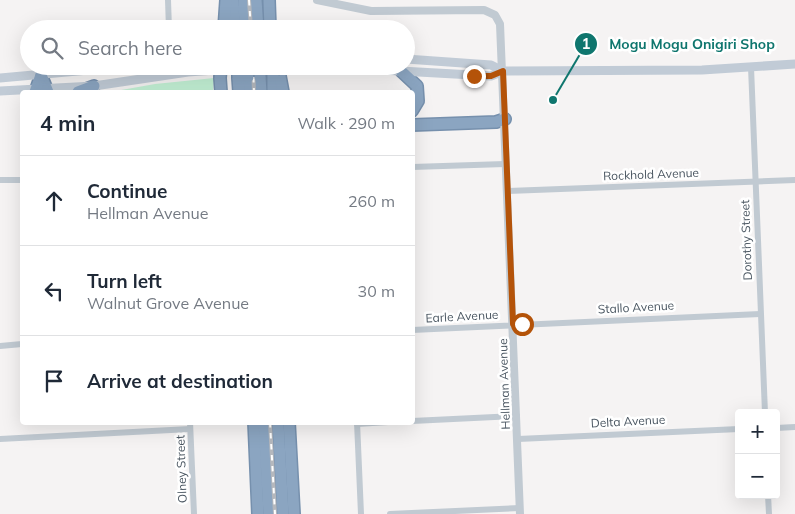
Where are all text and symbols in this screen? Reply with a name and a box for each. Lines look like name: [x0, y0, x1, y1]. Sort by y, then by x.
search box: [20, 20, 415, 75]
callout: Mogu Mogu Onigiri Shop: [574, 30, 784, 59]
icon: search: [38, 34, 66, 62]
text: 1: [581, 34, 591, 53]
text: Mogu Mogu Onigiri Shop: [609, 35, 775, 53]
text: Search here: [78, 36, 182, 60]
route end: [463, 65, 486, 88]
text: 4 min: [40, 110, 95, 136]
text: Walk · 290 m: [297, 113, 395, 133]
street label: Rockhold Avenue: [603, 165, 699, 183]
text: Continue: [87, 179, 167, 203]
icon: ahead: [40, 187, 68, 215]
text: 260 m: [348, 191, 395, 211]
street label: Dorothy Street: [737, 199, 755, 281]
text: Hellman Avenue: [87, 203, 209, 223]
text: Turn left: [87, 269, 162, 293]
icon: left: [40, 277, 68, 305]
text: 30 m: [358, 281, 395, 301]
text: Walnut Grove Avenue: [87, 293, 249, 313]
street label: Stallo Avenue: [597, 298, 675, 316]
street label: Earle Avenue: [425, 307, 499, 325]
route start: [511, 313, 534, 336]
street label: Hellman Avenue: [495, 338, 513, 430]
icon: arrive: [40, 367, 68, 395]
text: Arrive at destination: [87, 369, 273, 393]
map controls: [735, 409, 780, 499]
button: +: [735, 409, 780, 454]
street label: Delta Avenue: [590, 412, 666, 430]
street label: Olney Street: [172, 435, 190, 503]
button: −: [735, 454, 780, 499]

